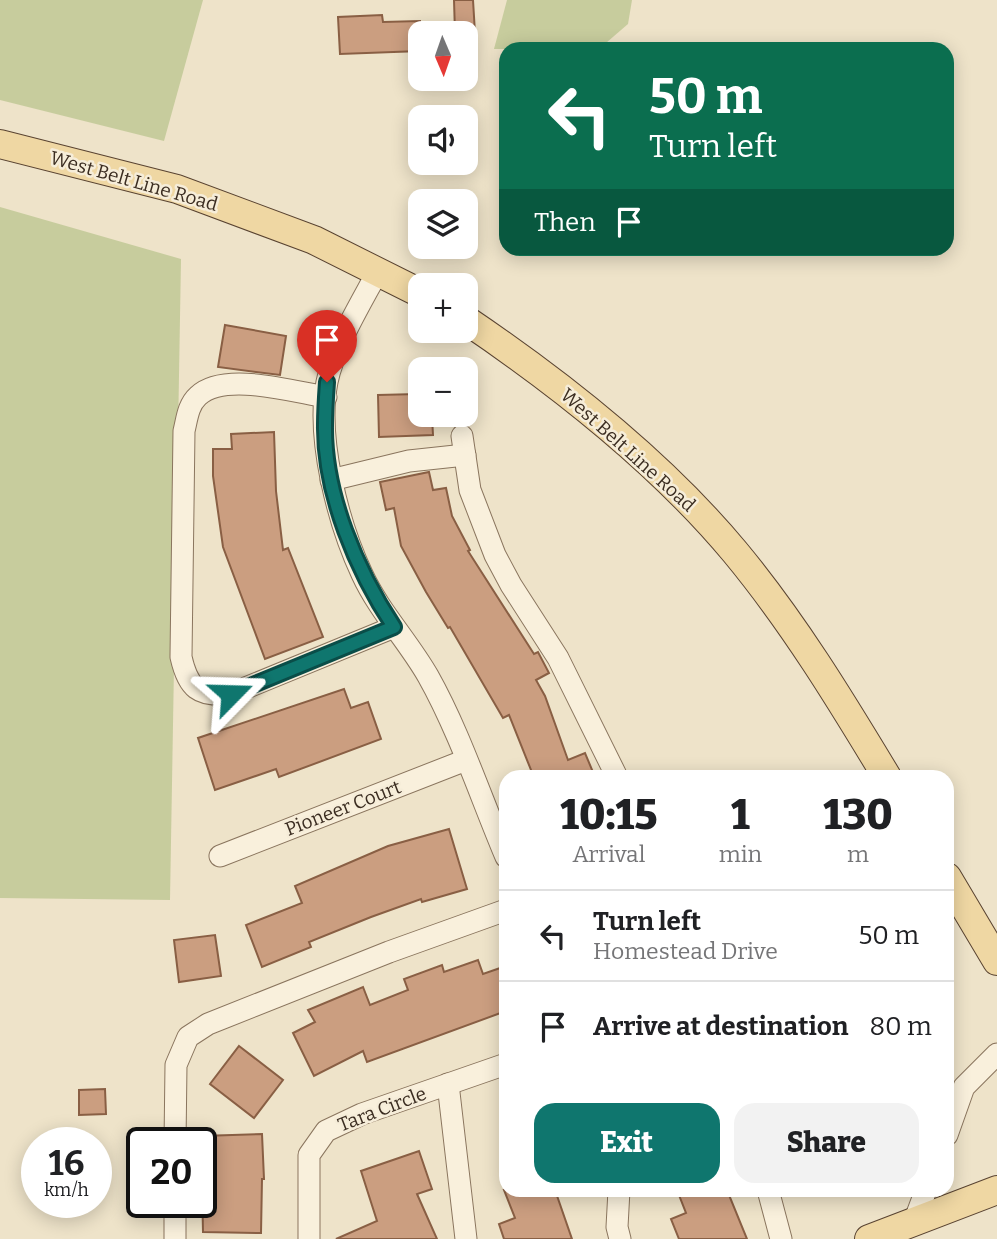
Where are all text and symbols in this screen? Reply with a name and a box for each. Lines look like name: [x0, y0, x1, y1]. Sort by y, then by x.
north arrow: [408, 21, 478, 91]
map controls: [408, 21, 478, 427]
text: 50 m: [649, 67, 762, 126]
icon: left: [534, 70, 625, 161]
button: sound: [408, 105, 478, 175]
text: Turn left: [649, 127, 777, 165]
street label: West Belt Line Road: [47, 146, 221, 216]
button: layers: [408, 189, 478, 259]
icon: arrive: [610, 203, 648, 241]
text: Then: [534, 207, 596, 238]
button: +: [408, 273, 478, 343]
pin: [297, 310, 357, 382]
icon: arrive: [308, 321, 346, 359]
button: −: [408, 357, 478, 427]
street label: West Belt Line Road: [556, 383, 700, 517]
position arrow: [194, 657, 268, 731]
street label: Pioneer Court: [282, 775, 404, 841]
text: 10:15: [560, 790, 657, 840]
text: 1: [731, 790, 750, 840]
text: 130: [823, 790, 893, 840]
text: Arrival: [572, 840, 645, 868]
text: min: [719, 840, 762, 868]
text: m: [847, 840, 869, 868]
text: Turn left: [593, 906, 701, 937]
icon: left: [534, 917, 572, 955]
text: 50 m: [858, 920, 919, 951]
text: Homestead Drive: [593, 937, 778, 965]
icon: arrive: [534, 1008, 572, 1046]
text: Arrive at destination: [593, 1011, 848, 1042]
text: 80 m: [869, 1011, 932, 1042]
street label: Tara Circle: [334, 1082, 430, 1136]
button: Exit: [534, 1103, 720, 1183]
button: Share: [734, 1103, 919, 1183]
speed limit sign: 20: [126, 1127, 217, 1218]
text: 16: [49, 1142, 84, 1184]
text: km/h: [44, 1179, 89, 1201]

